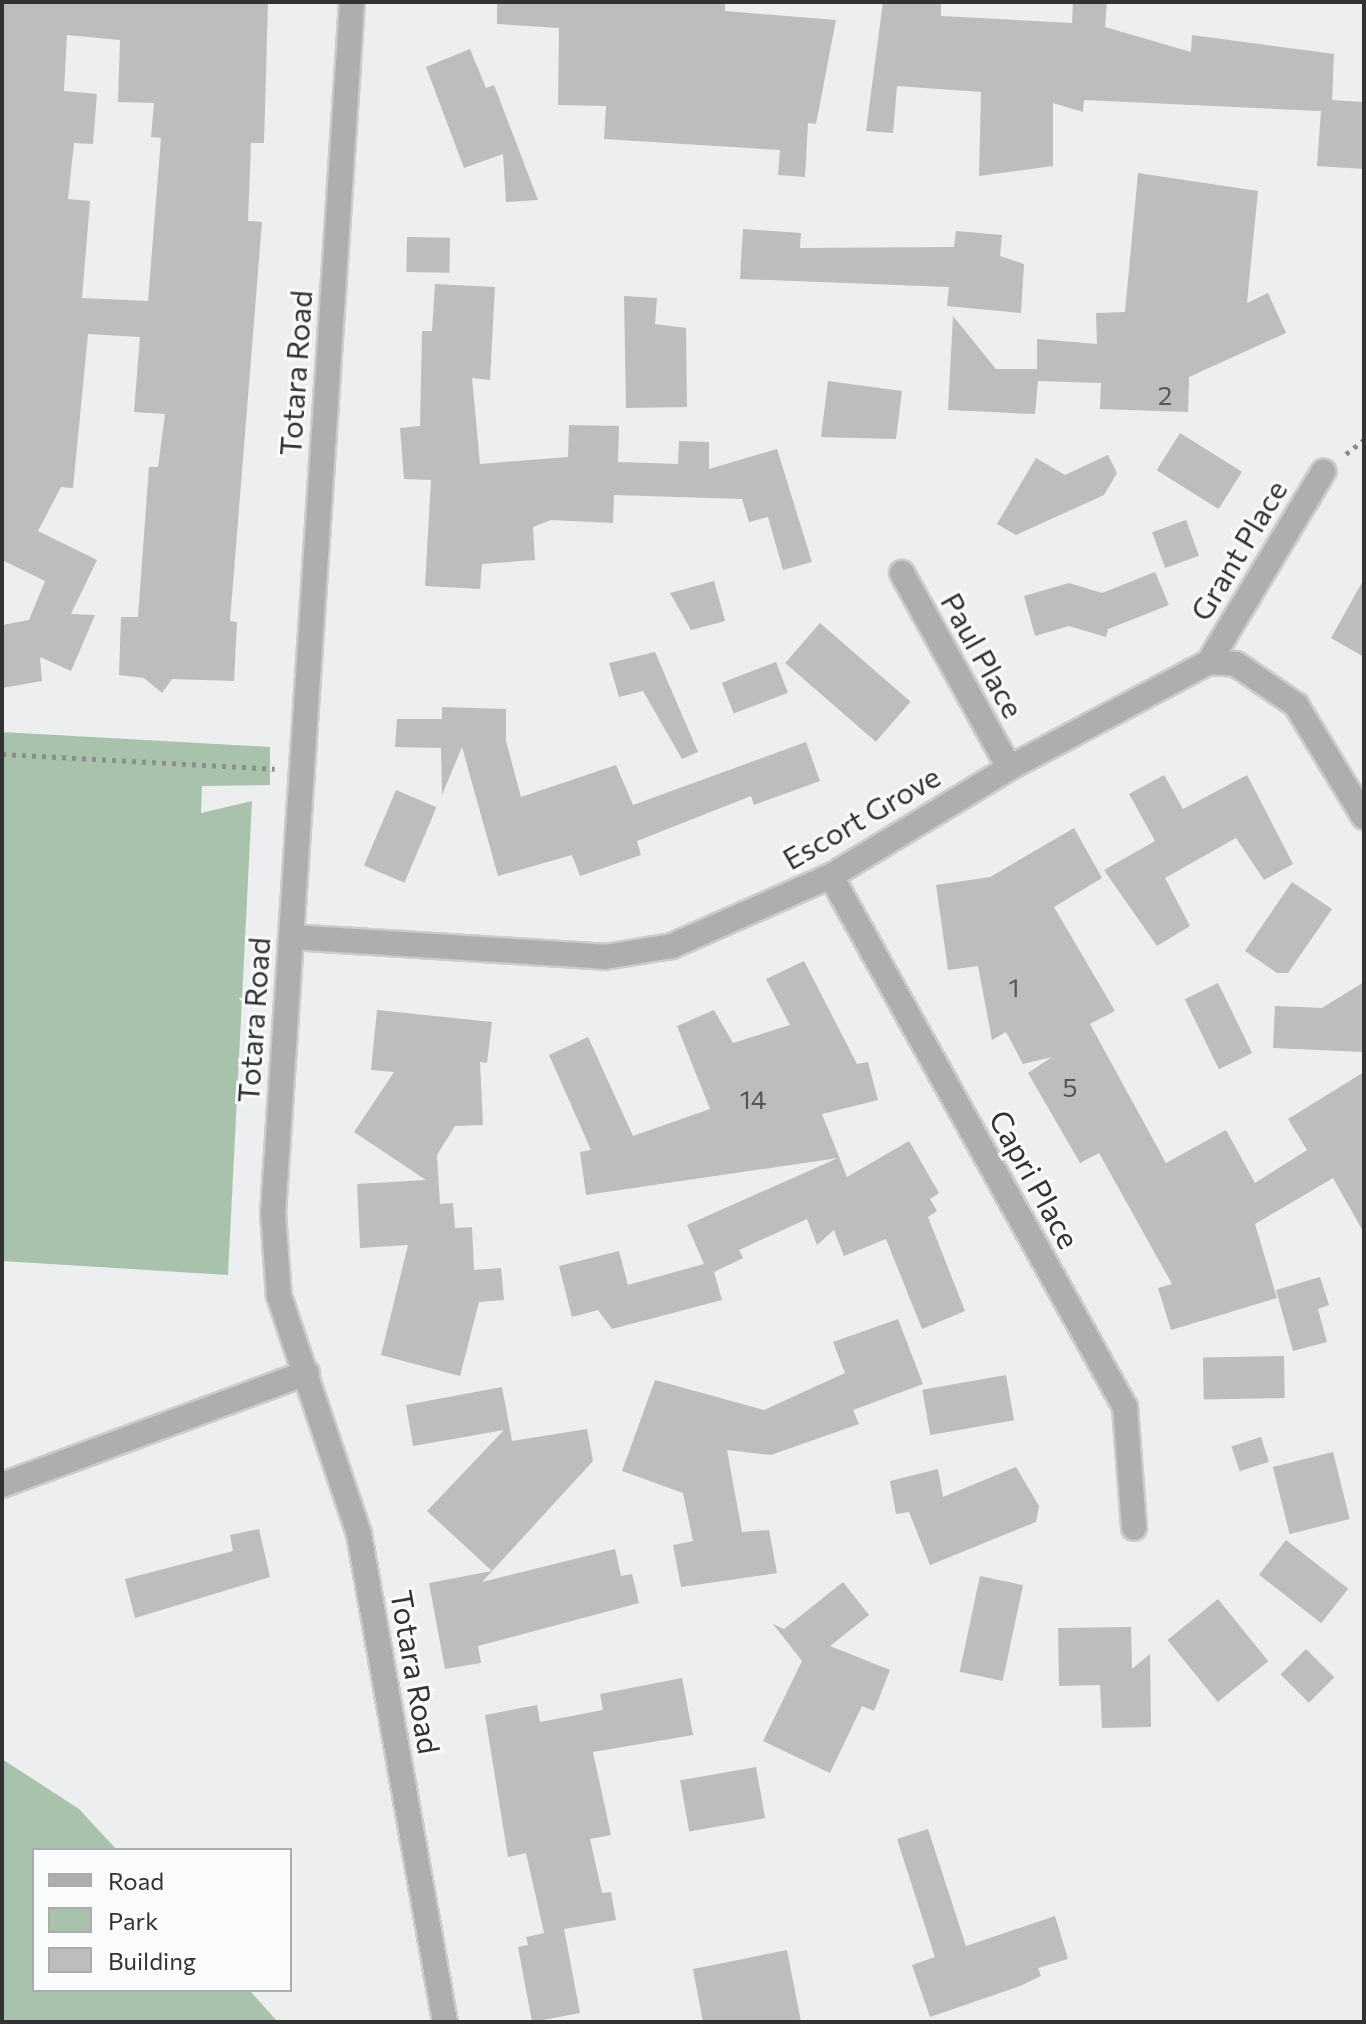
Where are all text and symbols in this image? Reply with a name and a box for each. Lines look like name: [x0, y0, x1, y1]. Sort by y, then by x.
street label: Totara Road: [271, 289, 319, 457]
house number: 2: [1158, 379, 1172, 411]
street label: Grant Place: [1182, 473, 1294, 627]
street label: Paul Place: [934, 586, 1032, 724]
street label: Escort Grove: [776, 757, 946, 877]
street label: Totara Road: [229, 936, 277, 1104]
house number: 1: [1008, 971, 1020, 1003]
house number: 5: [1063, 1071, 1077, 1103]
house number: 14: [740, 1083, 766, 1115]
street label: Capri Place: [982, 1104, 1088, 1254]
street label: Totara Road: [384, 1587, 448, 1757]
legend: [32, 1848, 292, 1992]
text: Road: [108, 1866, 164, 1895]
text: Park: [108, 1906, 158, 1935]
text: Building: [108, 1946, 196, 1975]

